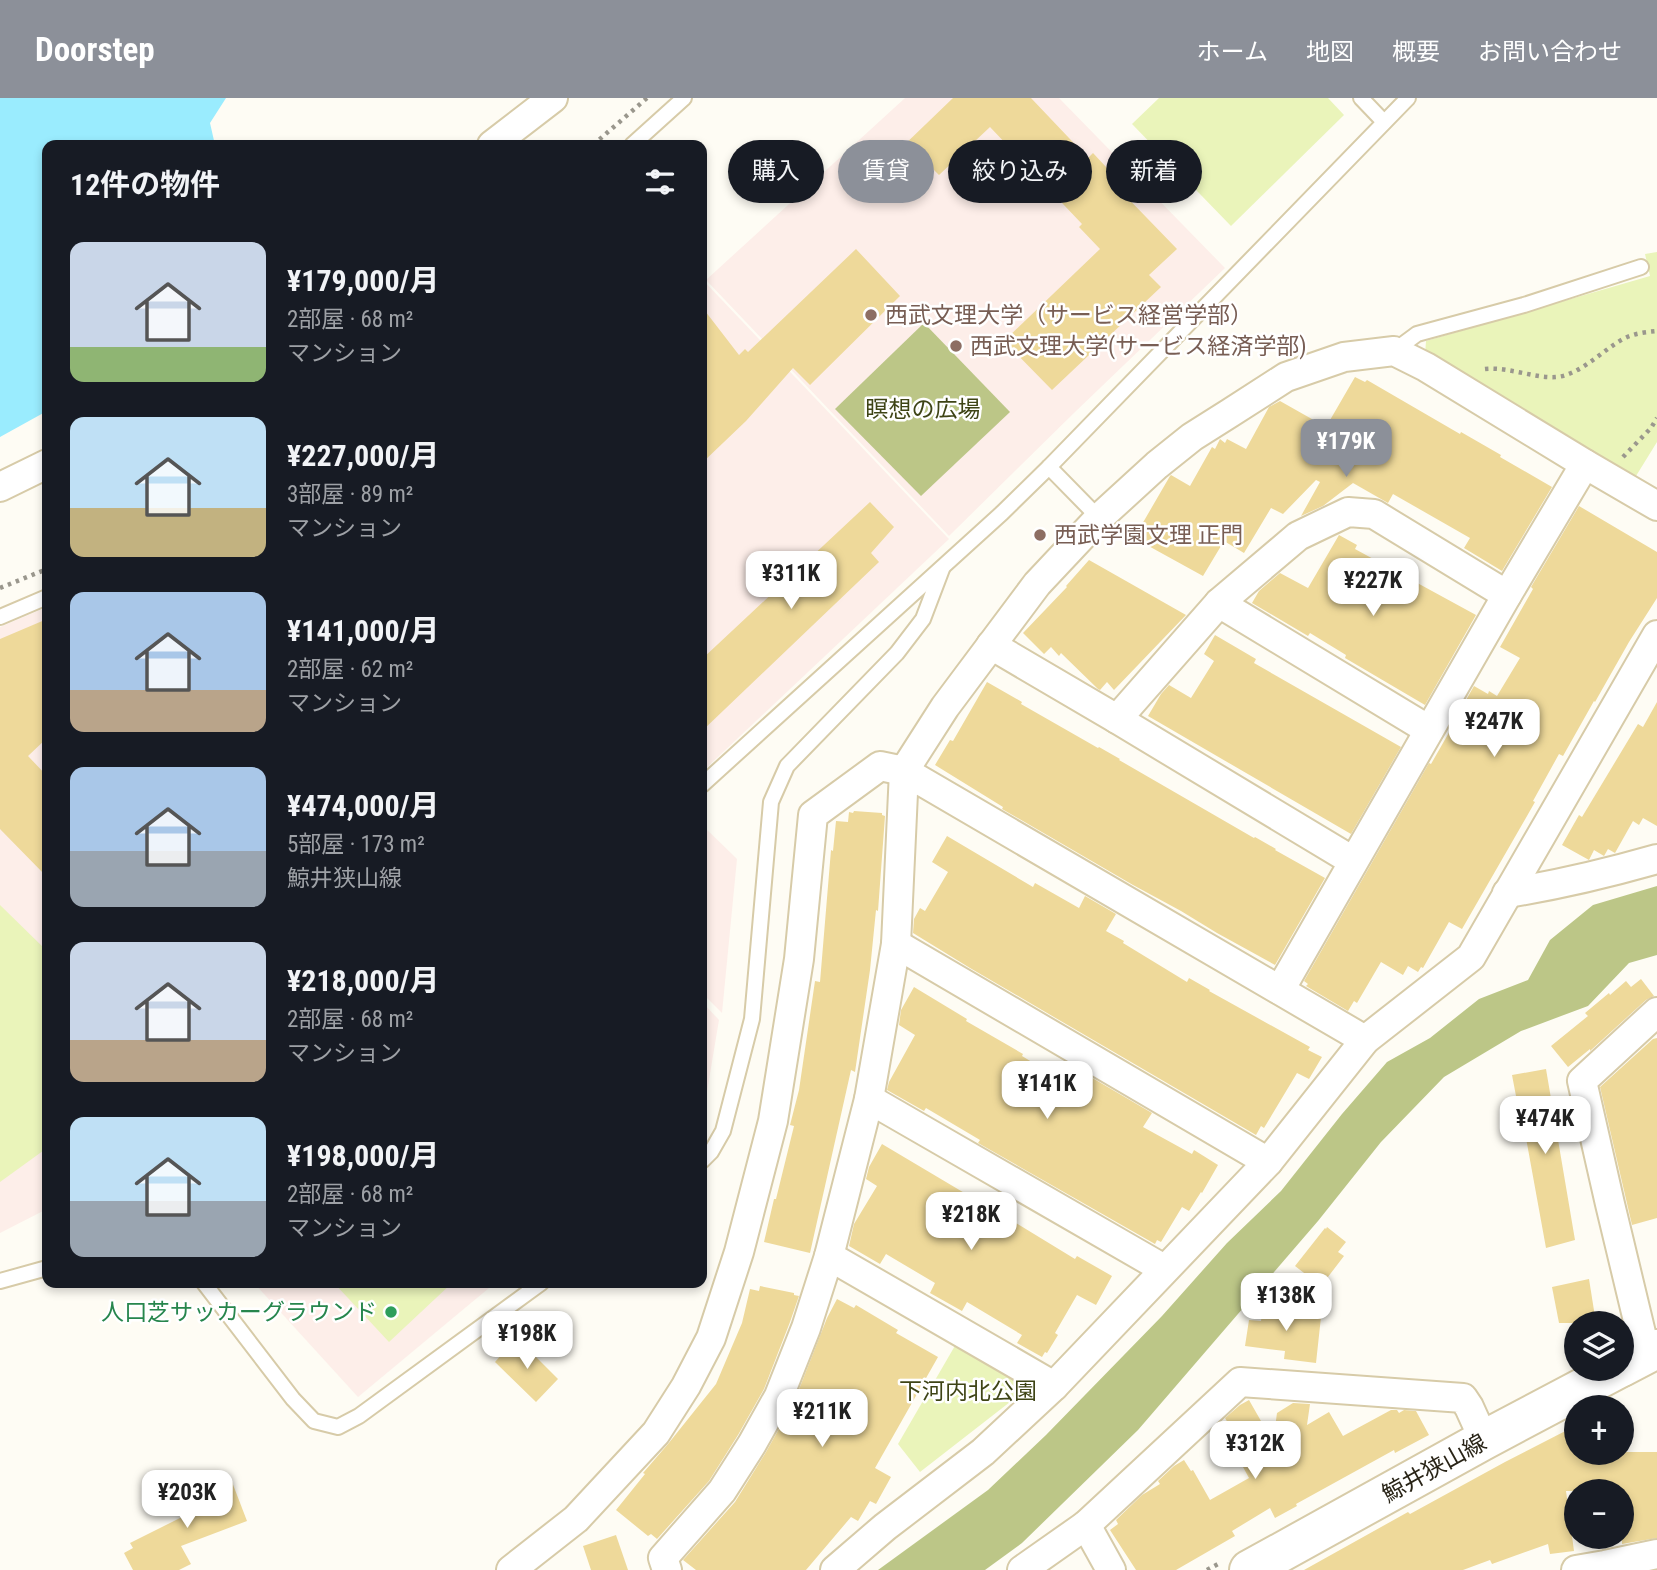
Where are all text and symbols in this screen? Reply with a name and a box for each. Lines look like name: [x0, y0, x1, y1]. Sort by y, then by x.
text: Doorstep: [35, 30, 155, 69]
text: ホーム: [1197, 38, 1268, 66]
text: 地図: [1306, 38, 1354, 66]
text: 概要: [1392, 38, 1440, 66]
text: お問い合わせ: [1478, 38, 1622, 66]
chip: 購入: [728, 140, 824, 203]
chip: 賃貸: [838, 140, 934, 203]
chip: 絞り込み: [948, 140, 1092, 203]
chip: 新着: [1106, 140, 1202, 203]
icon: filters: [641, 163, 679, 201]
text: 12件の物件: [70, 167, 220, 202]
text: ¥179,000/月: [287, 263, 440, 298]
icon: home: [126, 270, 210, 354]
place label: 西武文理大学（サービス経営学部）: [885, 302, 1253, 329]
text: 2部屋 · 68 m²: [287, 306, 413, 333]
marker: 西武文理大学（サービス経営学部）: [863, 307, 879, 323]
place label: 西武文理大学(サービス経済学部): [970, 333, 1307, 360]
marker: 西武文理大学(サービス経済学部): [948, 338, 964, 354]
text: マンション: [287, 340, 402, 367]
park label: 瞑想の広場: [866, 396, 981, 423]
pin: ¥179K: [1297, 420, 1395, 479]
text: ¥179K: [1317, 428, 1375, 455]
text: ¥227,000/月: [287, 438, 440, 473]
icon: home: [126, 445, 210, 529]
text: 3部屋 · 89 m²: [287, 481, 413, 508]
text: マンション: [287, 515, 402, 542]
place label: 西武学園文理 正門: [1054, 522, 1243, 549]
marker: 西武学園文理 正門: [1032, 527, 1048, 543]
pin: ¥311K: [742, 552, 840, 611]
pin: ¥227K: [1324, 559, 1422, 618]
text: ¥311K: [762, 560, 820, 587]
text: ¥227K: [1344, 567, 1402, 594]
text: ¥141,000/月: [287, 613, 440, 648]
icon: home: [126, 620, 210, 704]
text: 2部屋 · 62 m²: [287, 656, 413, 683]
text: マンション: [287, 690, 402, 717]
pin: ¥247K: [1445, 700, 1543, 759]
text: ¥247K: [1465, 708, 1523, 735]
text: ¥474,000/月: [287, 788, 440, 823]
icon: home: [126, 795, 210, 879]
text: 5部屋 · 173 m²: [287, 831, 425, 858]
text: 鯨井狭山線: [287, 865, 402, 892]
text: ¥218,000/月: [287, 963, 440, 998]
icon: home: [126, 970, 210, 1054]
text: 2部屋 · 68 m²: [287, 1006, 413, 1033]
text: マンション: [287, 1040, 402, 1067]
pin: ¥141K: [998, 1062, 1096, 1121]
text: ¥141K: [1018, 1070, 1076, 1097]
pin: ¥474K: [1496, 1096, 1594, 1156]
text: ¥474K: [1516, 1105, 1574, 1132]
text: ¥198,000/月: [287, 1138, 440, 1173]
icon: home: [126, 1145, 210, 1229]
text: 2部屋 · 68 m²: [287, 1181, 413, 1208]
pin: ¥218K: [922, 1192, 1020, 1252]
text: ¥218K: [942, 1201, 1000, 1228]
text: マンション: [287, 1215, 402, 1242]
pin: ¥138K: [1237, 1274, 1335, 1333]
text: ¥138K: [1257, 1282, 1315, 1309]
place label: 人口芝サッカーグラウンド: [101, 1299, 377, 1326]
marker: 人口芝サッカーグラウンド: [383, 1304, 399, 1320]
map controls: [1564, 1311, 1634, 1549]
button: layers: [1564, 1311, 1634, 1381]
pin: ¥198K: [478, 1312, 576, 1371]
text: ¥198K: [498, 1320, 556, 1347]
park label: 下河内北公園: [899, 1378, 1037, 1405]
pin: ¥211K: [773, 1390, 871, 1449]
button: +: [1564, 1395, 1634, 1465]
text: ¥211K: [793, 1398, 851, 1425]
pin: ¥312K: [1206, 1422, 1304, 1481]
street label: 鯨井狭山線: [1377, 1429, 1491, 1508]
text: ¥312K: [1226, 1430, 1284, 1457]
pin: ¥203K: [138, 1470, 236, 1530]
text: ¥203K: [158, 1479, 216, 1506]
button: −: [1564, 1479, 1634, 1549]

